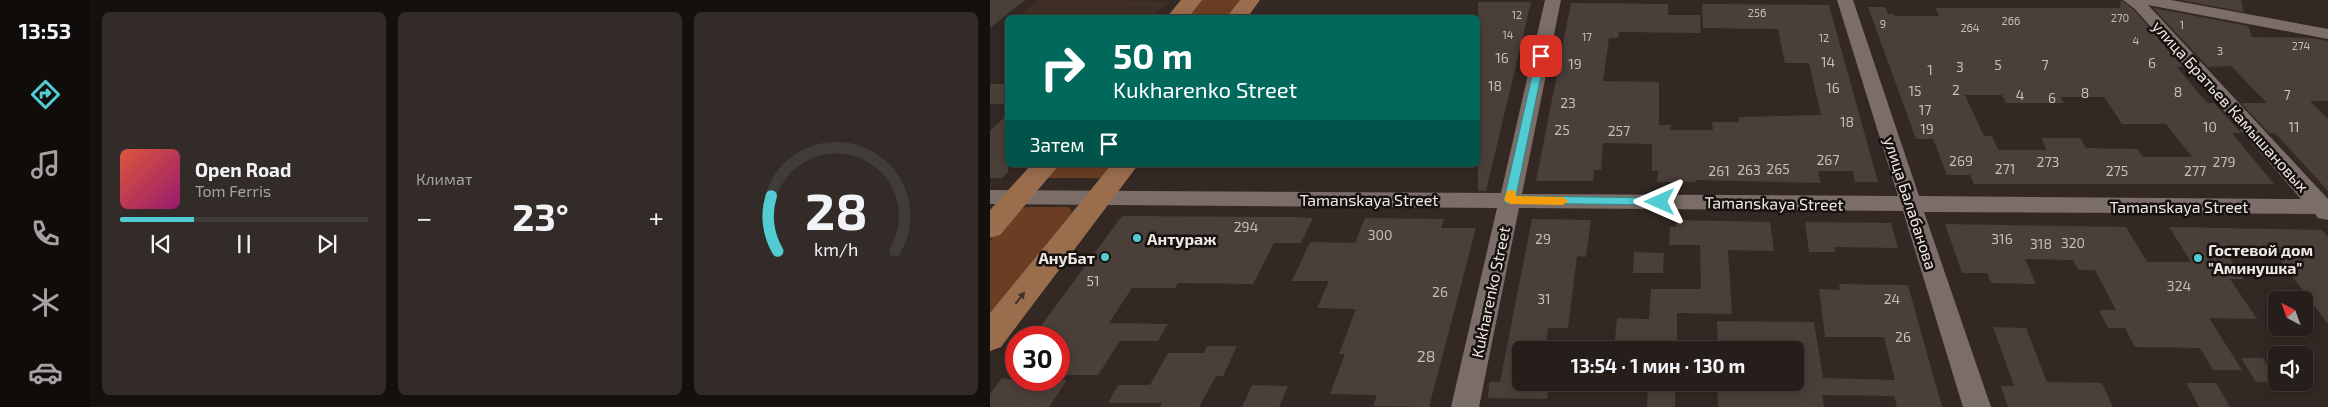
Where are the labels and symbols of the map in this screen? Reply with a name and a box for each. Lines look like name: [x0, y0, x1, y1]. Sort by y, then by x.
house number: 256: [1748, 6, 1766, 19]
house number: 12: [1512, 8, 1522, 21]
house number: 270: [2111, 11, 2129, 24]
house number: 266: [2002, 14, 2020, 27]
street label: улица Братьев Камышановых: [2148, 16, 2313, 197]
house number: 9: [1880, 17, 1886, 30]
house number: 1: [2180, 18, 2184, 31]
house number: 264: [1960, 21, 1980, 34]
house number: 14: [1502, 28, 1514, 41]
house number: 17: [1582, 30, 1592, 43]
house number: 12: [1819, 31, 1829, 44]
house number: 4: [2133, 34, 2140, 47]
pin: [1520, 35, 1562, 77]
house number: 274: [2292, 39, 2311, 52]
house number: 3: [2217, 44, 2223, 57]
house number: 16: [1495, 49, 1509, 66]
house number: 14: [1821, 53, 1835, 70]
house number: 6: [2148, 54, 2156, 71]
house number: 19: [1568, 55, 1582, 72]
house number: 5: [1994, 56, 2002, 73]
house number: 7: [2041, 56, 2049, 73]
house number: 3: [1956, 58, 1964, 75]
house number: 1: [1927, 61, 1933, 78]
house number: 18: [1488, 77, 1502, 94]
house number: 16: [1826, 79, 1840, 96]
house number: 2: [1952, 81, 1960, 98]
house number: 15: [1908, 82, 1922, 99]
house number: 8: [2174, 83, 2182, 100]
house number: 8: [2081, 84, 2089, 101]
house number: 4: [2016, 86, 2024, 103]
house number: 7: [2283, 86, 2291, 103]
house number: 6: [2048, 89, 2056, 106]
house number: 23: [1560, 94, 1576, 111]
house number: 17: [1919, 101, 1931, 118]
house number: 18: [1840, 113, 1854, 130]
house number: 10: [2203, 118, 2217, 135]
house number: 11: [2288, 118, 2300, 135]
house number: 19: [1920, 120, 1934, 137]
house number: 25: [1554, 121, 1570, 138]
house number: 257: [1608, 122, 1630, 139]
street label: улица Балабанова: [1880, 134, 1941, 272]
house number: 267: [1816, 151, 1840, 168]
house number: 269: [1949, 152, 1973, 169]
house number: 273: [2037, 153, 2059, 170]
house number: 279: [2212, 153, 2236, 170]
house number: 265: [1766, 160, 1790, 177]
house number: 271: [1995, 160, 2015, 177]
house number: 263: [1737, 161, 1761, 178]
house number: 261: [1708, 162, 1730, 179]
house number: 275: [2106, 162, 2128, 179]
house number: 277: [2184, 162, 2206, 179]
position arrow: [1633, 175, 1685, 227]
street label: Tamanskaya Street: [1300, 190, 1438, 209]
street label: Tamanskaya Street: [1704, 192, 1844, 214]
street label: Tamanskaya Street: [2110, 197, 2248, 216]
house number: 294: [1234, 218, 1258, 235]
street label: Kukharenko Street: [1467, 225, 1513, 359]
house number: 300: [1368, 226, 1392, 243]
place label: Антураж: [1147, 229, 1216, 248]
house number: 29: [1535, 230, 1551, 247]
house number: 316: [1991, 230, 2013, 247]
marker: Антураж: [1131, 232, 1143, 244]
house number: 320: [2061, 234, 2085, 251]
house number: 318: [2030, 235, 2052, 252]
place label: Гостевой дом "Аминушка": [2208, 240, 2313, 277]
place label: АнуБат: [1038, 248, 1095, 267]
marker: АнуБат: [1099, 251, 1111, 263]
marker: Гостевой дом "Аминушка": [2192, 252, 2204, 264]
house number: 51: [1086, 272, 1100, 289]
house number: 324: [2167, 277, 2191, 294]
house number: 26: [1432, 283, 1448, 300]
house number: 31: [1537, 290, 1551, 307]
house number: 24: [1884, 290, 1900, 307]
north arrow: [2268, 291, 2312, 336]
one-way arrow: [1015, 292, 1026, 305]
speed limit sign: 30: [1005, 326, 1070, 391]
house number: 26: [1895, 328, 1911, 345]
house number: 28: [1417, 346, 1435, 365]

